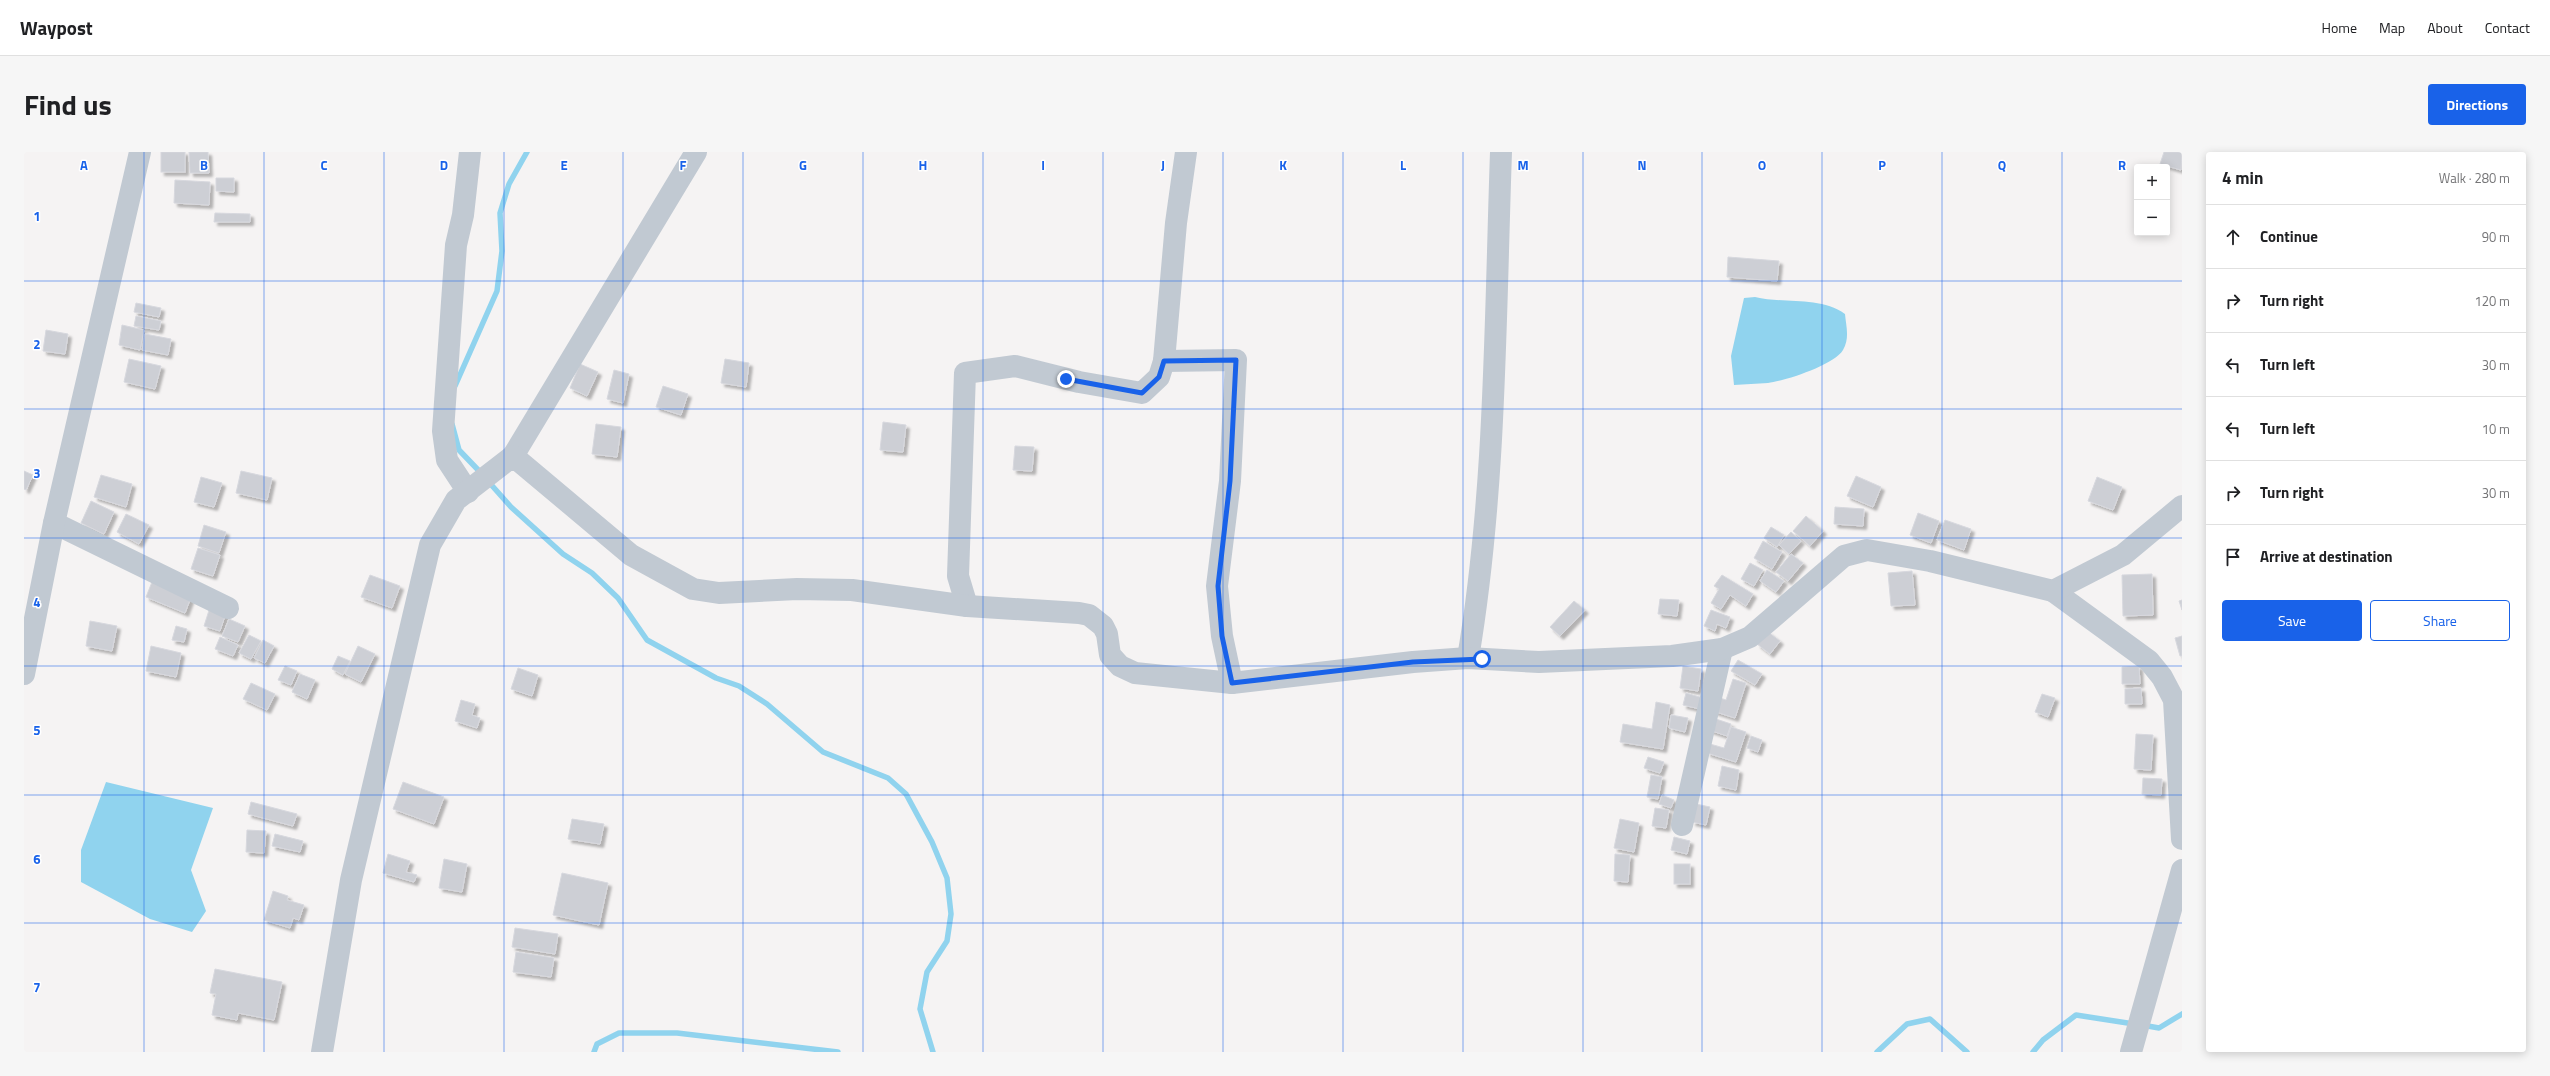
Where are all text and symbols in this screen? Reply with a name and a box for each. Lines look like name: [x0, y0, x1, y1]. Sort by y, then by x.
text: Waypost: [20, 13, 93, 42]
text: Home: [2322, 17, 2357, 38]
text: Map: [2379, 17, 2405, 38]
text: About: [2427, 17, 2463, 38]
text: Contact: [2485, 17, 2530, 38]
text: Find us: [24, 83, 112, 126]
button: Directions: [2428, 84, 2526, 125]
text: A: [80, 155, 88, 175]
text: B: [200, 155, 208, 175]
text: C: [320, 155, 328, 175]
text: D: [440, 155, 448, 175]
text: E: [560, 155, 568, 175]
text: F: [680, 155, 687, 175]
text: G: [799, 155, 807, 175]
text: H: [919, 155, 927, 175]
text: I: [1041, 155, 1045, 175]
text: J: [1161, 155, 1165, 175]
text: K: [1279, 155, 1287, 175]
text: L: [1400, 155, 1406, 175]
text: M: [1517, 155, 1529, 175]
text: N: [1637, 155, 1647, 175]
text: O: [1758, 155, 1766, 175]
text: P: [1878, 155, 1886, 175]
text: Q: [1998, 155, 2006, 175]
text: R: [2118, 155, 2126, 175]
map controls: [2134, 164, 2170, 236]
button: +: [2134, 164, 2170, 200]
text: 4 min: [2222, 165, 2263, 191]
text: Walk · 280 m: [2439, 168, 2510, 188]
button: −: [2134, 200, 2170, 236]
text: 1: [33, 206, 41, 226]
text: Continue: [2260, 225, 2318, 248]
icon: ahead: [2222, 226, 2244, 248]
text: 90 m: [2482, 227, 2510, 247]
text: Turn right: [2260, 289, 2324, 312]
icon: right: [2222, 290, 2244, 312]
text: 120 m: [2474, 291, 2510, 311]
text: 2: [33, 334, 41, 354]
text: Turn left: [2260, 353, 2315, 376]
icon: left: [2222, 354, 2244, 376]
text: 30 m: [2482, 355, 2510, 375]
route end: [1057, 370, 1075, 388]
text: Turn left: [2260, 417, 2315, 440]
icon: left: [2222, 418, 2244, 440]
text: 10 m: [2482, 419, 2510, 439]
text: 3: [33, 463, 41, 483]
text: Turn right: [2260, 481, 2324, 504]
icon: right: [2222, 482, 2244, 504]
text: 30 m: [2482, 483, 2510, 503]
text: Arrive at destination: [2260, 545, 2393, 568]
icon: arrive: [2222, 546, 2244, 568]
text: 4: [33, 592, 41, 612]
button: Save: [2222, 600, 2362, 641]
button: Share: [2370, 600, 2510, 641]
route start: [1473, 650, 1491, 668]
text: 5: [33, 720, 41, 740]
text: 6: [33, 849, 41, 869]
text: 7: [33, 977, 41, 997]

